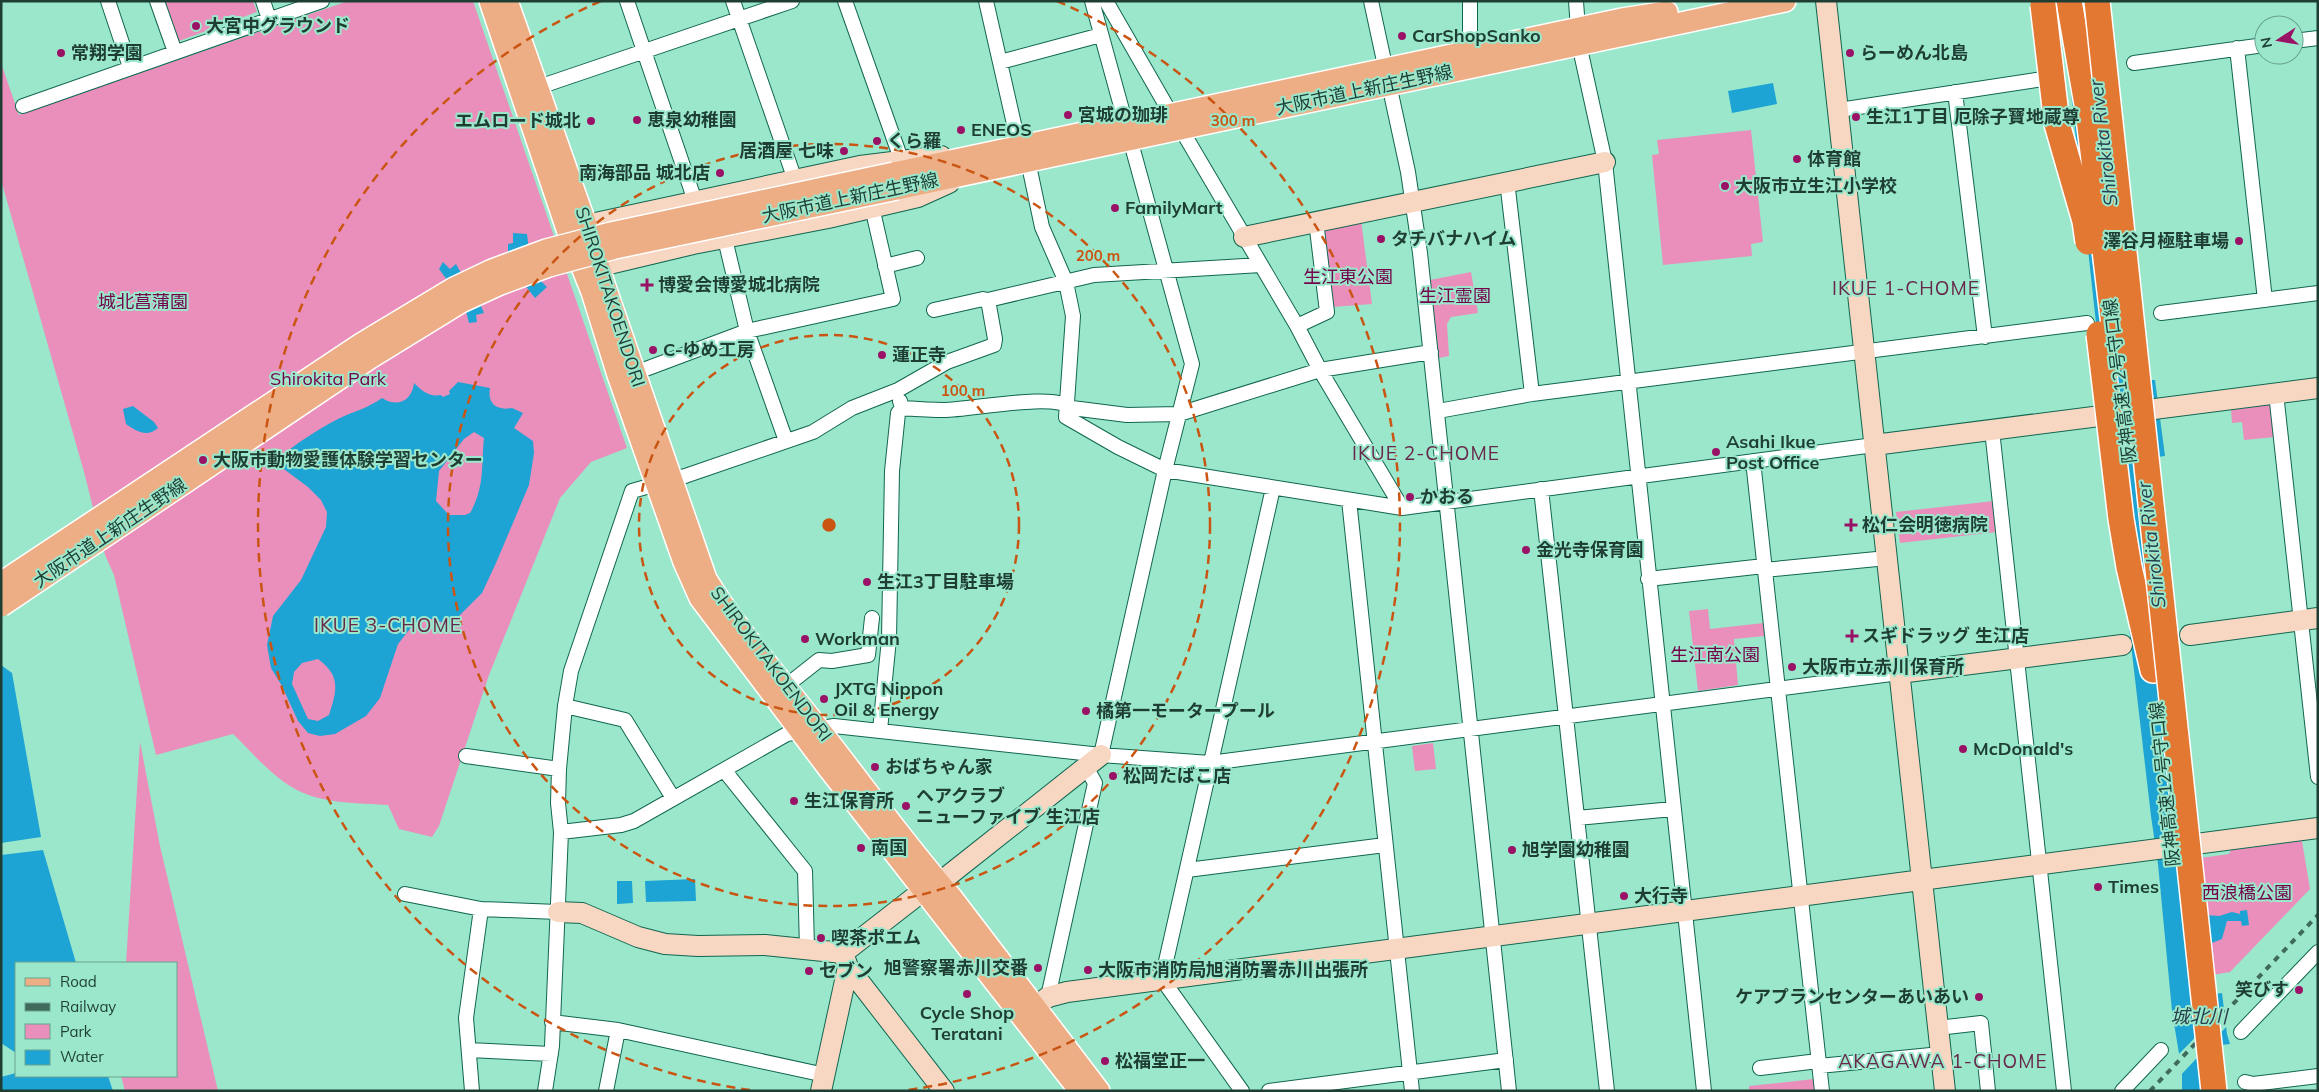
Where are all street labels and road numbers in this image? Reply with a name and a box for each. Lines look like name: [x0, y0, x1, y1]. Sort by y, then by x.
street label: 大阪市道上新庄生野線: [1273, 60, 1454, 119]
street label: 大阪市道上新庄生野線: [759, 168, 940, 227]
street label: SHIROKITAKOENDORI: [570, 204, 650, 390]
street label: 阪神高速12号守口線: [2098, 297, 2141, 465]
street label: 大阪市道上新庄生野線: [29, 473, 191, 592]
street label: SHIROKITAKOENDORI: [706, 582, 837, 746]
street label: 阪神高速12号守口線: [2144, 700, 2185, 868]

